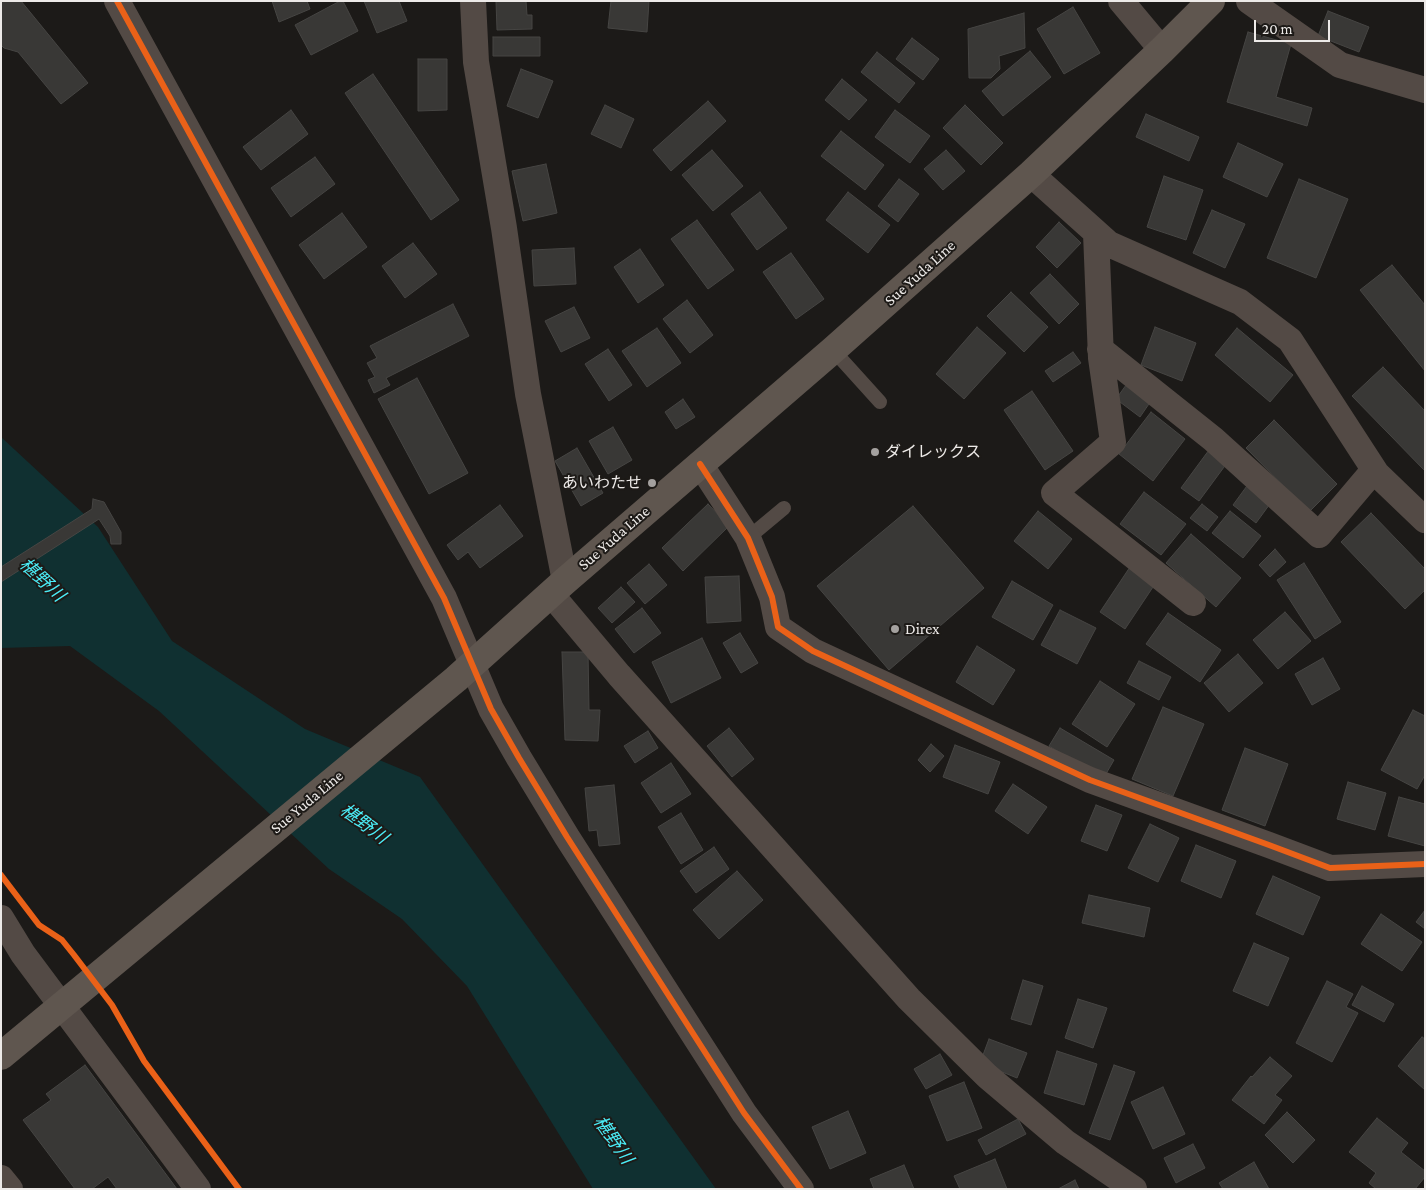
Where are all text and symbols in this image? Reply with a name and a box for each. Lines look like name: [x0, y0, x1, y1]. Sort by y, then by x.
scale bar: [1256, 10, 1332, 42]
text: 20 m: [1262, 21, 1293, 37]
street label: Sue Yuda Line: [881, 236, 959, 310]
place label: ダイレックス: [885, 442, 981, 462]
marker: ダイレックス: [869, 446, 881, 458]
place label: あいわたせ: [562, 473, 642, 493]
marker: あいわたせ: [646, 477, 658, 489]
street label: Sue Yuda Line: [574, 502, 654, 574]
water label: 椹野川: [15, 554, 69, 606]
place label: Direx: [905, 619, 940, 639]
marker: Direx: [889, 623, 901, 635]
street label: Sue Yuda Line: [267, 766, 347, 838]
water label: 椹野川: [336, 799, 392, 849]
water label: 椹野川: [589, 1112, 637, 1168]

